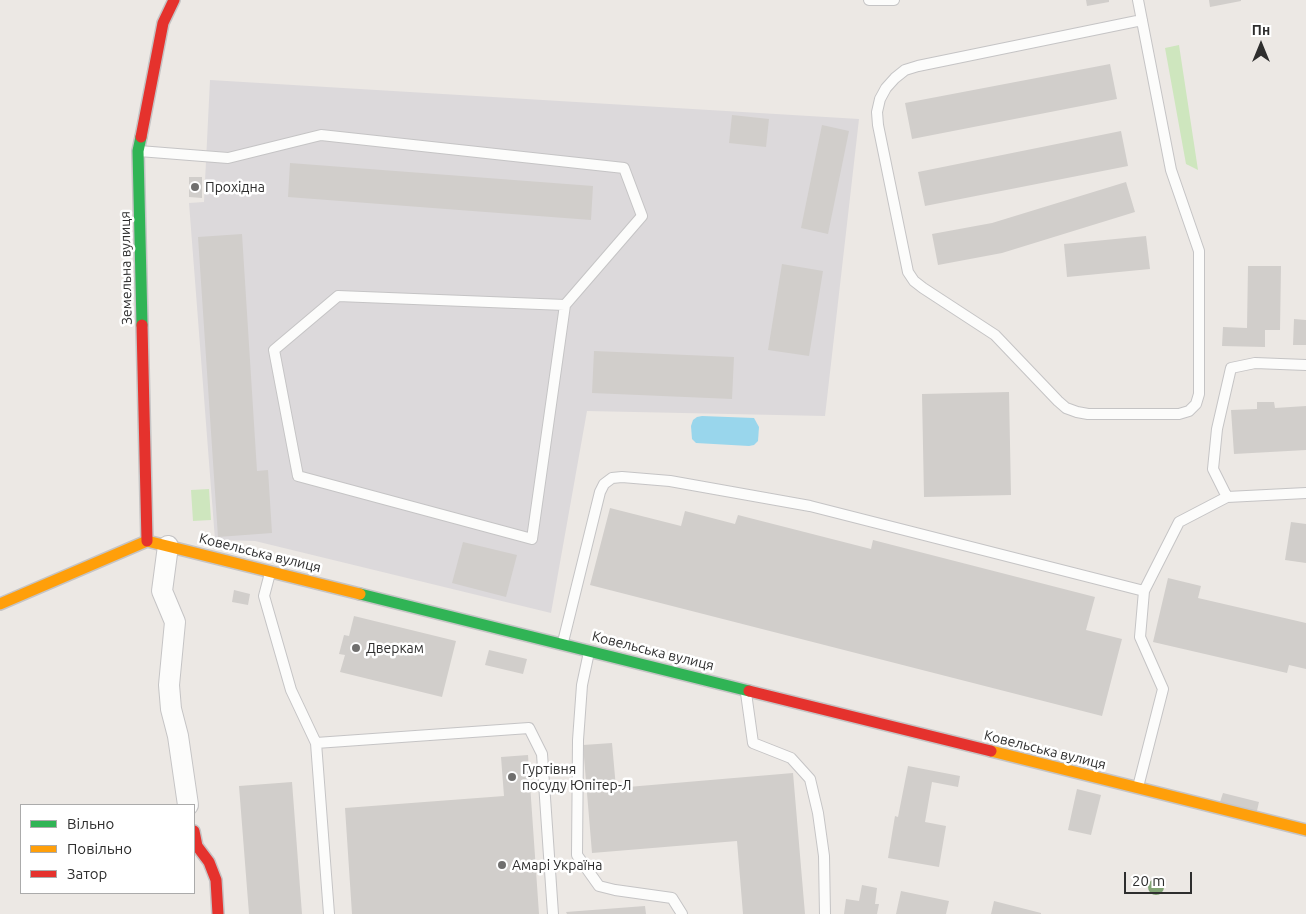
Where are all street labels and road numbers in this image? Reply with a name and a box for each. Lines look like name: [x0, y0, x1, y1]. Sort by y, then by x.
street label: Земельна вулиця: [117, 211, 135, 325]
street label: Ковельська вулиця: [197, 530, 323, 576]
street label: Ковельська вулиця: [590, 628, 716, 674]
street label: Ковельська вулиця: [982, 727, 1108, 773]

